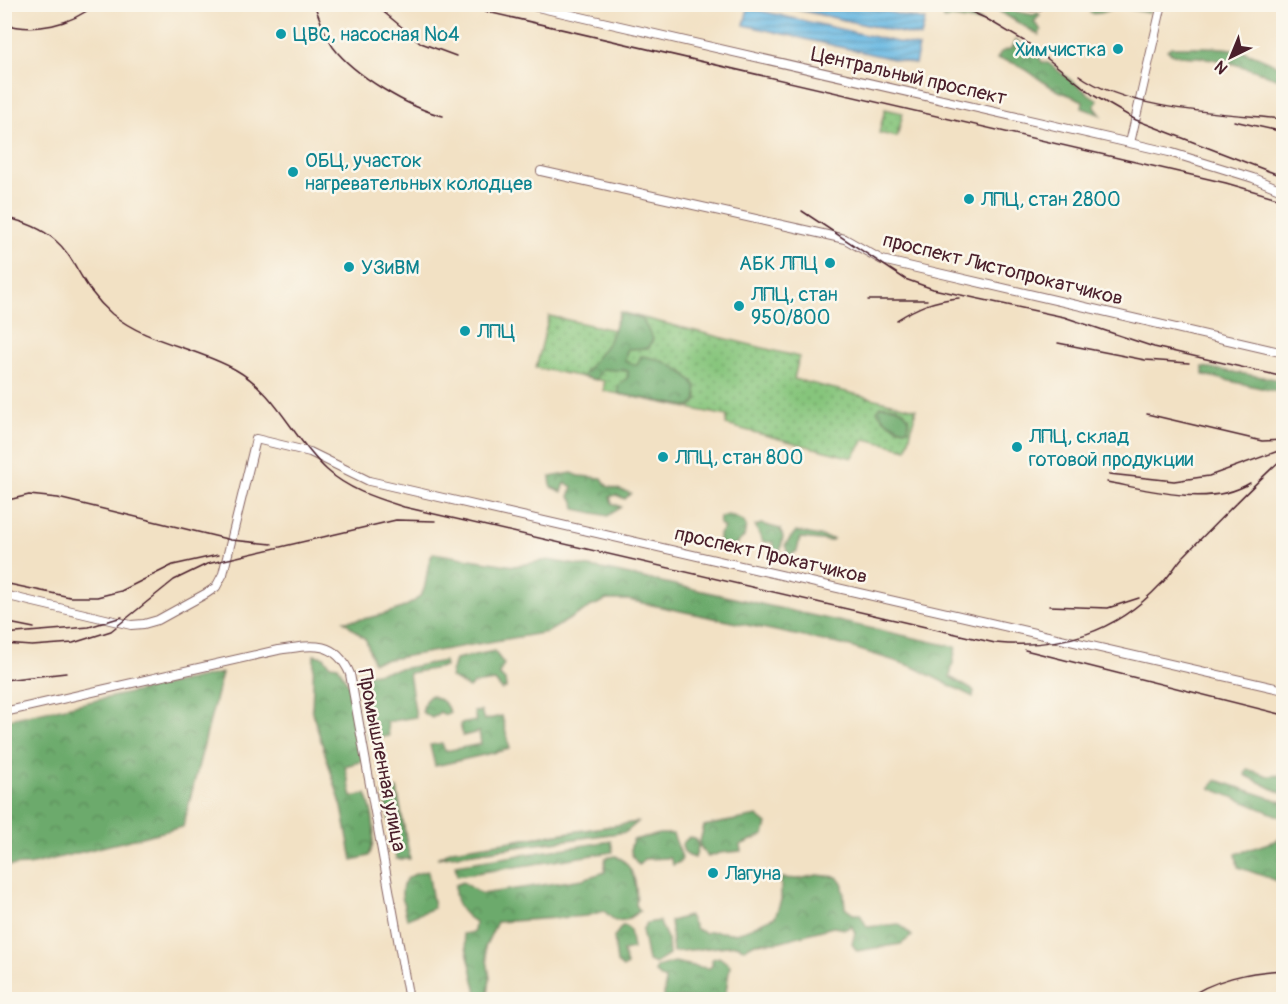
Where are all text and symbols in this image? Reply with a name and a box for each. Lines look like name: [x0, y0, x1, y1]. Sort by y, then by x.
place label: ЦВС, насосная №4: [293, 22, 460, 47]
marker: ЦВС, насосная №4: [274, 27, 288, 41]
north arrow: [1201, 27, 1261, 87]
place label: Химчистка: [1015, 37, 1106, 62]
street label: Центральный проспект: [809, 41, 1009, 111]
marker: Химчистка: [1111, 42, 1125, 56]
text: N: [1211, 56, 1232, 78]
place label: ОБЦ, участок нагревательных колодцев: [305, 148, 533, 196]
marker: ОБЦ, участок нагревательных колодцев: [286, 165, 300, 179]
place label: ЛПЦ, стан 2800: [980, 187, 1121, 212]
marker: ЛПЦ, стан 2800: [962, 192, 976, 206]
street label: проспект Листопрокатчиков: [880, 227, 1126, 311]
place label: АБК ЛПЦ: [739, 251, 818, 276]
place label: УЗиВМ: [361, 255, 420, 280]
marker: АБК ЛПЦ: [823, 256, 837, 270]
marker: УЗиВМ: [342, 260, 356, 274]
place label: ЛПЦ, стан 950/800: [750, 282, 838, 330]
marker: ЛПЦ, стан 950/800: [732, 299, 746, 313]
place label: ЛПЦ: [476, 319, 515, 344]
marker: ЛПЦ: [458, 324, 472, 338]
place label: ЛПЦ, склад готовой продукции: [1028, 424, 1193, 472]
marker: ЛПЦ, склад готовой продукции: [1010, 440, 1024, 454]
place label: ЛПЦ, стан 800: [674, 445, 803, 470]
marker: ЛПЦ, стан 800: [656, 450, 670, 464]
street label: проспект Прокатчиков: [672, 521, 870, 589]
street label: Промышленная улица: [352, 667, 412, 853]
place label: Лагуна: [724, 861, 781, 886]
marker: Лагуна: [706, 866, 720, 880]

